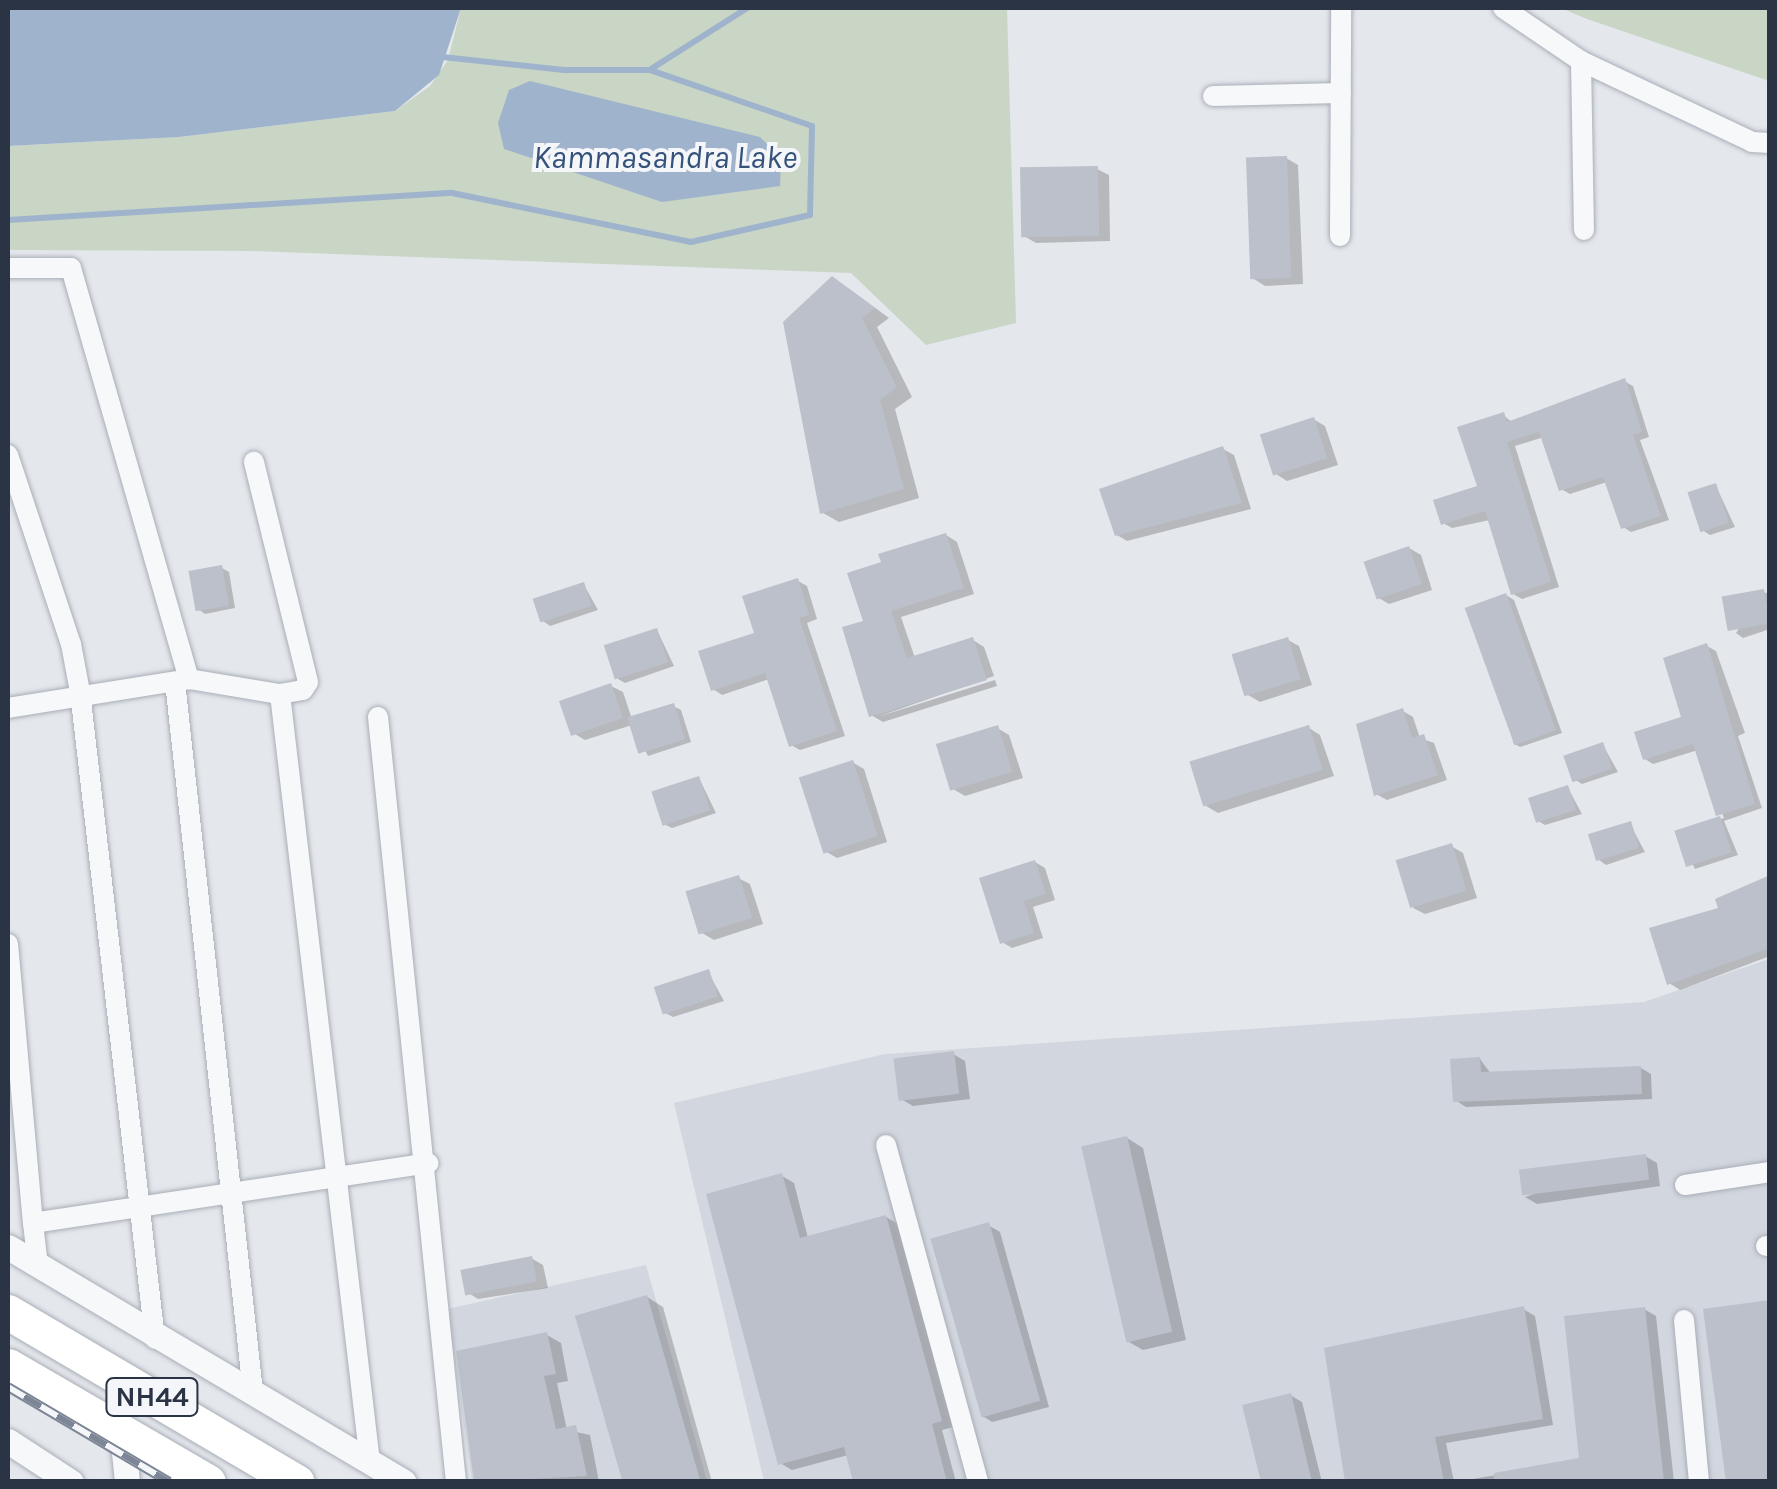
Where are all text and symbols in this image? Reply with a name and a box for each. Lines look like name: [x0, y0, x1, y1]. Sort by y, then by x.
water label: Kammasandra Lake: [533, 139, 797, 177]
road number: NH44: [104, 1374, 200, 1420]

